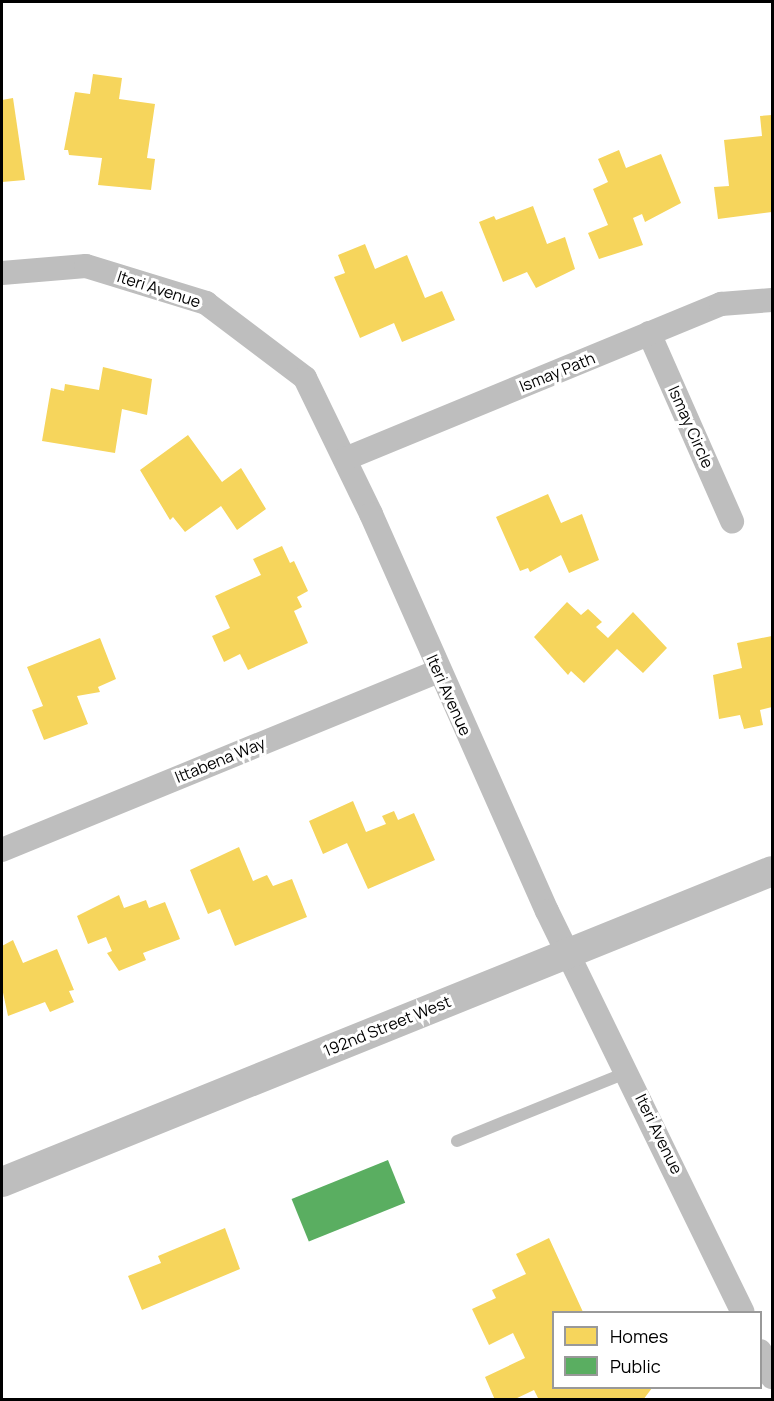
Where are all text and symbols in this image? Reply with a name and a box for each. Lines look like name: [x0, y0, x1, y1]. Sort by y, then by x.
street label: Iteri Avenue: [115, 266, 203, 312]
street label: Ismay Path: [516, 348, 598, 396]
street label: Ismay Circle: [664, 383, 718, 471]
street label: Iteri Avenue: [423, 652, 475, 738]
street label: Ittabena Way: [172, 733, 268, 787]
street label: 192nd Street West: [320, 992, 454, 1060]
street label: Iteri Avenue: [631, 1091, 687, 1177]
legend: [552, 1311, 762, 1389]
text: Homes: [610, 1324, 668, 1348]
text: Public: [610, 1354, 661, 1378]

